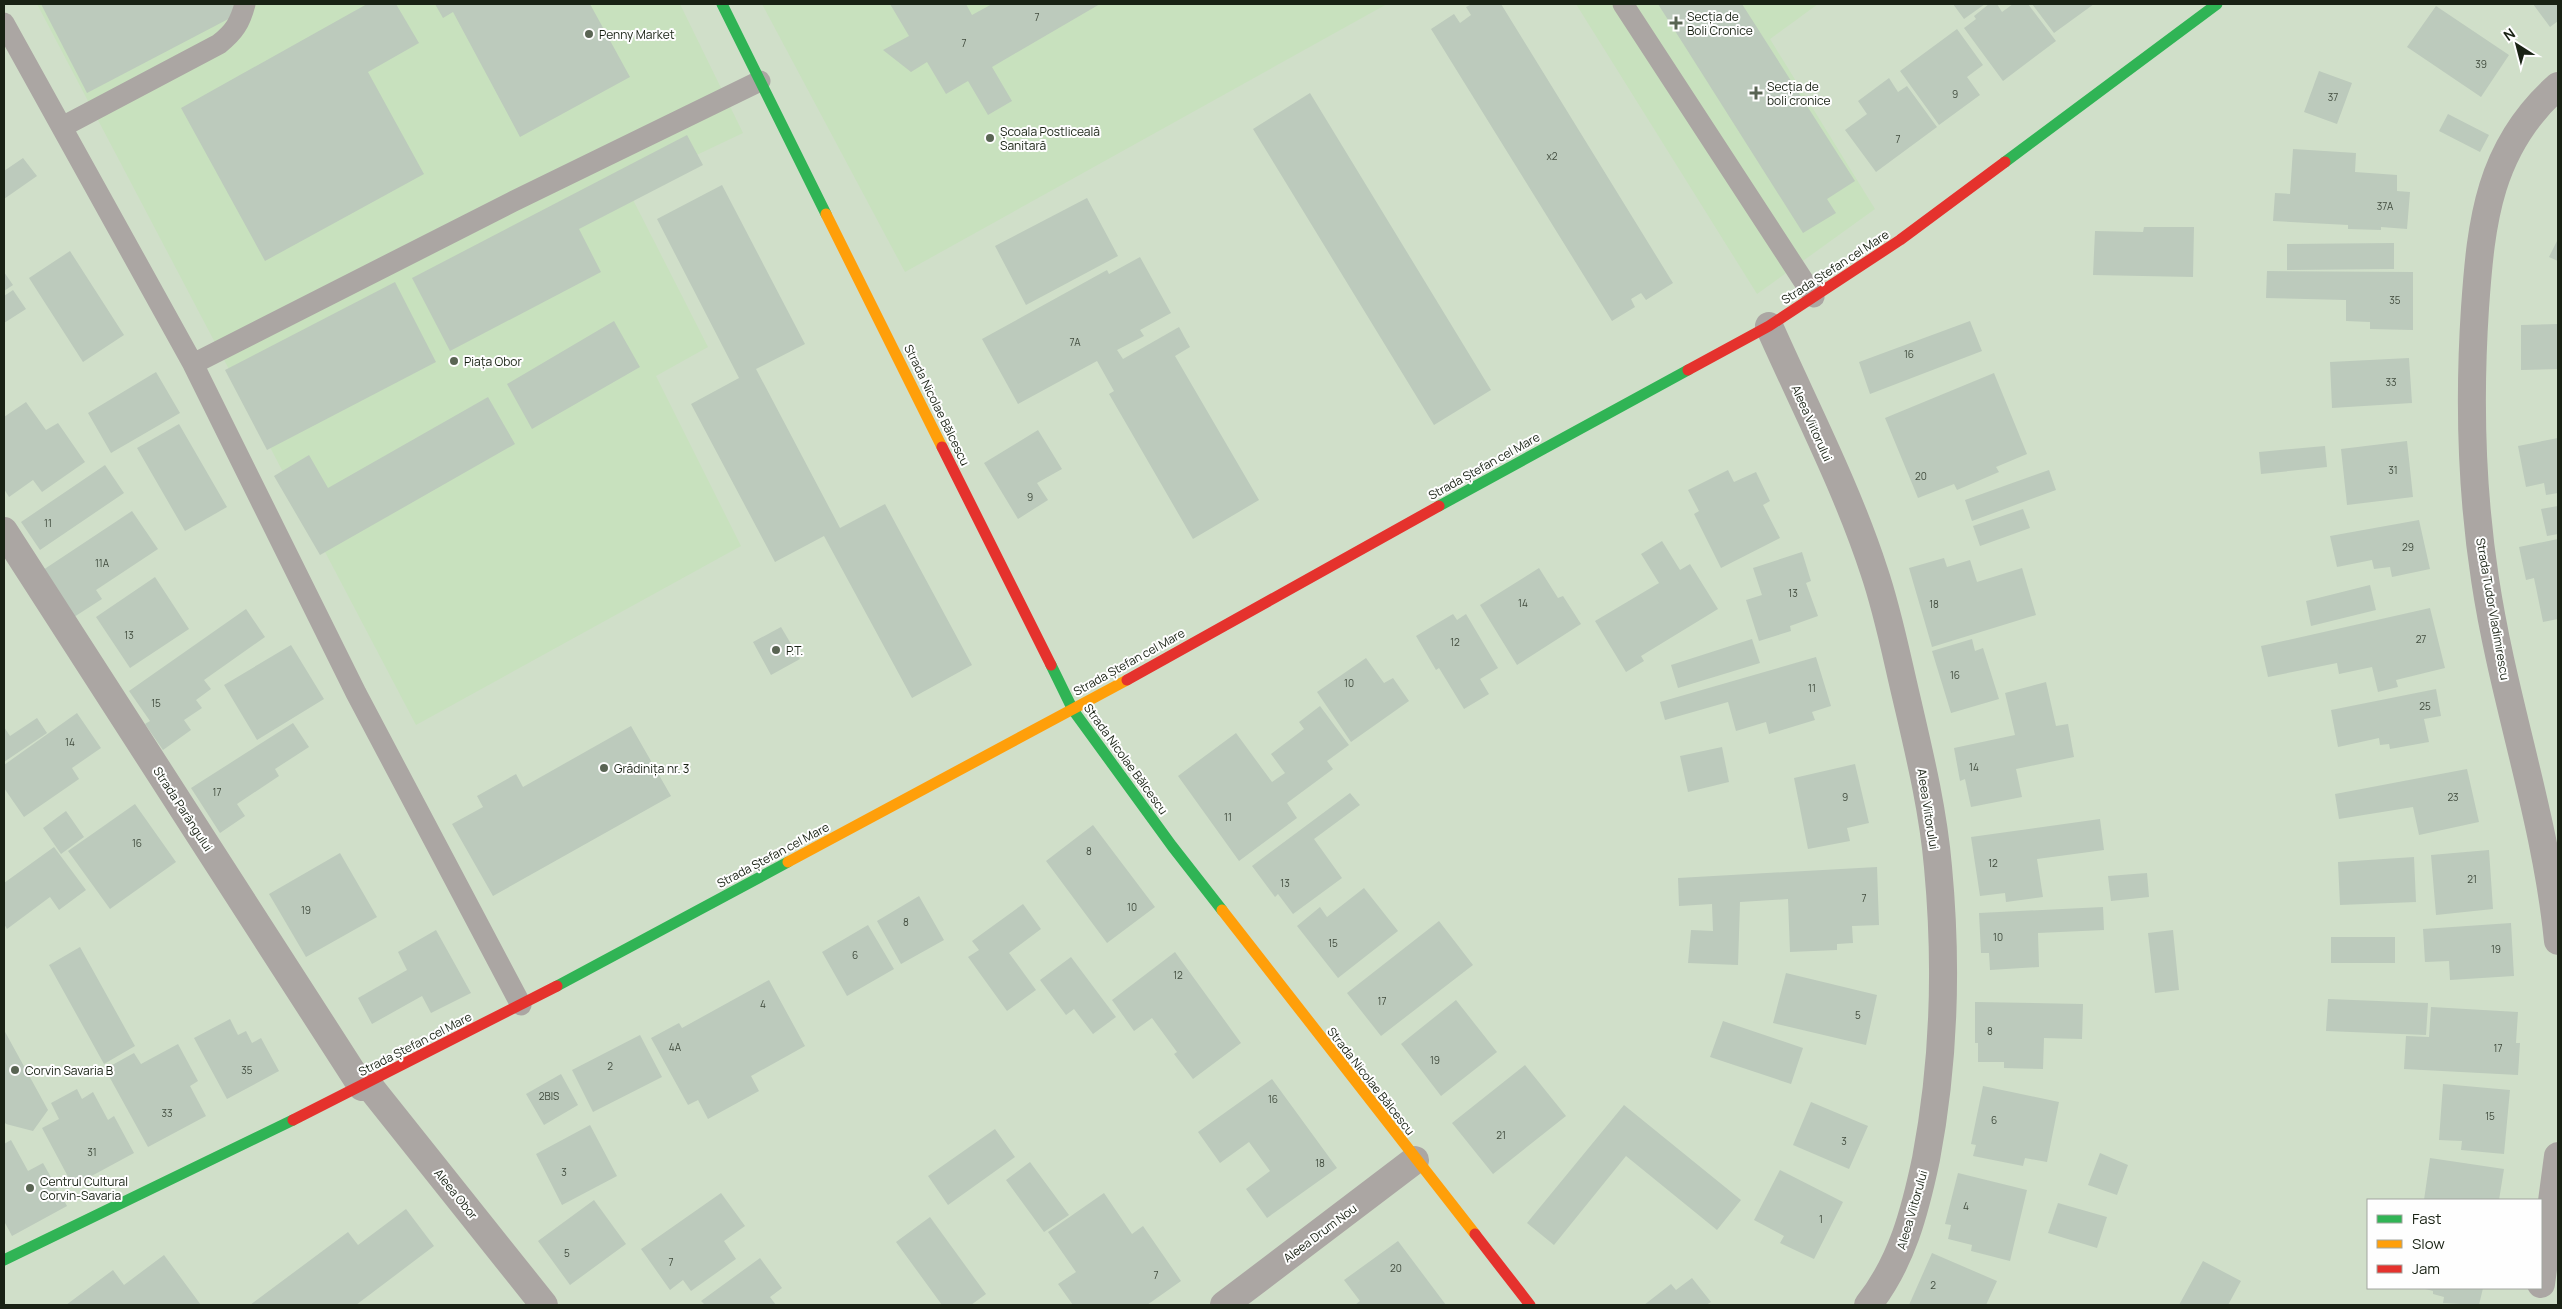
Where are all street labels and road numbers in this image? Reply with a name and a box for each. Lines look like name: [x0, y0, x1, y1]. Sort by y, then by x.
street label: Strada Ștefan cel Mare: [1778, 226, 1892, 308]
street label: Strada Nicolae Bălcescu: [900, 342, 974, 468]
street label: Aleea Viitorului: [1788, 382, 1836, 464]
street label: Strada Ștefan cel Mare: [1425, 428, 1543, 504]
street label: Strada Tudor Vladimirescu: [2472, 536, 2514, 682]
street label: Strada Ștefan cel Mare: [1070, 624, 1188, 700]
street label: Strada Nicolae Bălcescu: [1080, 700, 1172, 818]
street label: Strada Parângului: [149, 763, 217, 855]
street label: Aleea Viitorului: [1913, 767, 1943, 851]
street label: Strada Ștefan cel Mare: [714, 818, 832, 892]
street label: Strada Ștefan cel Mare: [355, 1008, 475, 1080]
street label: Strada Nicolae Bălcescu: [1323, 1023, 1419, 1139]
street label: Aleea Obor: [430, 1165, 482, 1223]
street label: Aleea Viitorului: [1893, 1168, 1931, 1252]
street label: Aleea Drum Nou: [1280, 1200, 1360, 1266]

